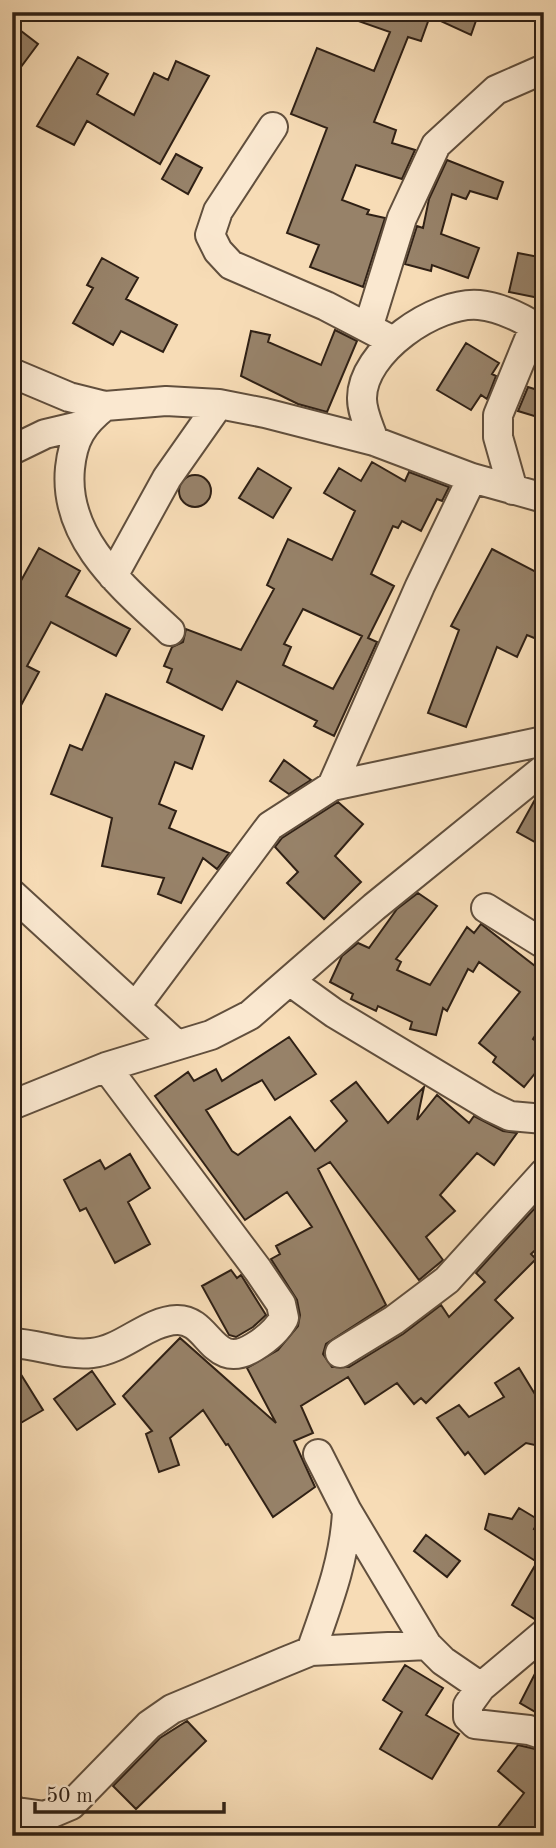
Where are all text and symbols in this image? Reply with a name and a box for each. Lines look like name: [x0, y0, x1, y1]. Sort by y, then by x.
scale bar: [35, 1771, 224, 1815]
text: 50 m: [46, 1786, 93, 1807]

